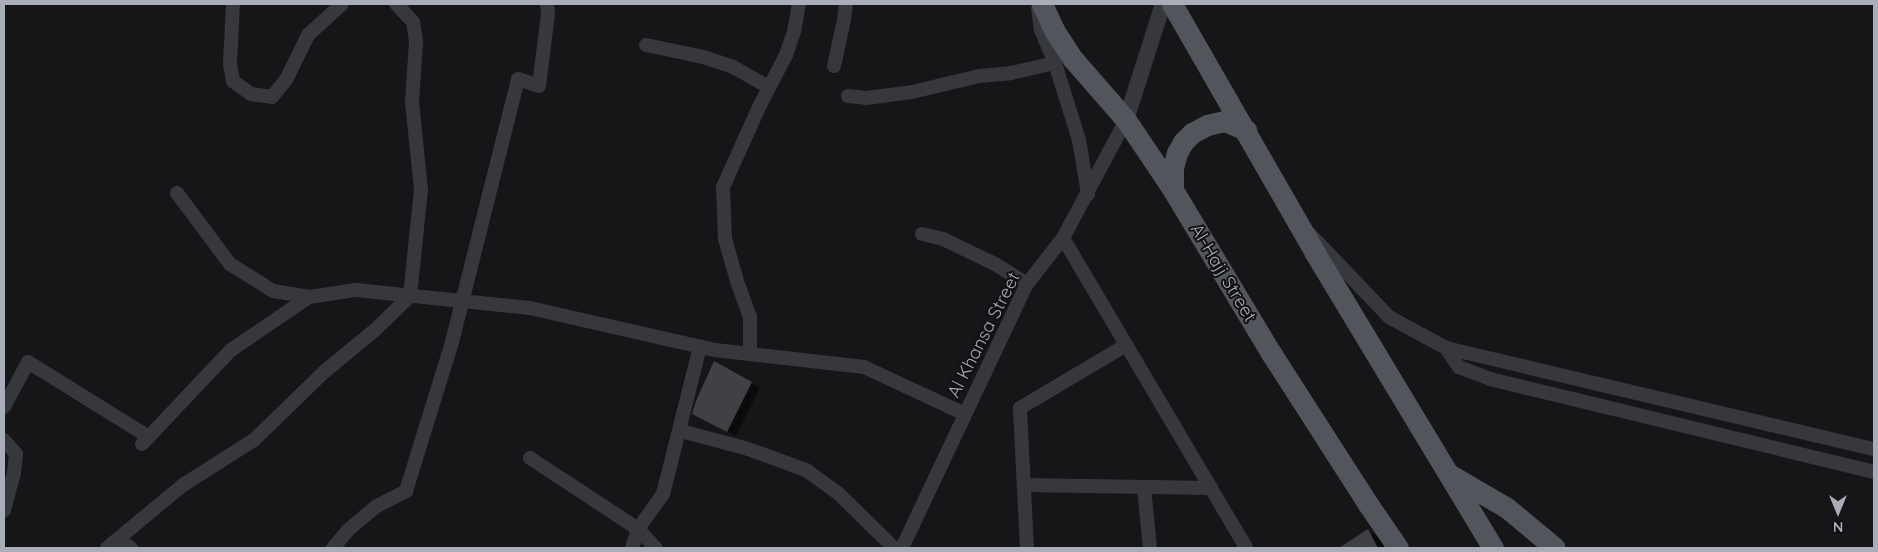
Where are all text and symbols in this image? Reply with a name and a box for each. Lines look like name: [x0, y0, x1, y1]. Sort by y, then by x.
street label: Al-Hajj Street: [1185, 220, 1261, 326]
street label: Al Khansa Street: [943, 269, 1025, 401]
north arrow: [1813, 487, 1863, 537]
text: N: [1833, 518, 1843, 536]

